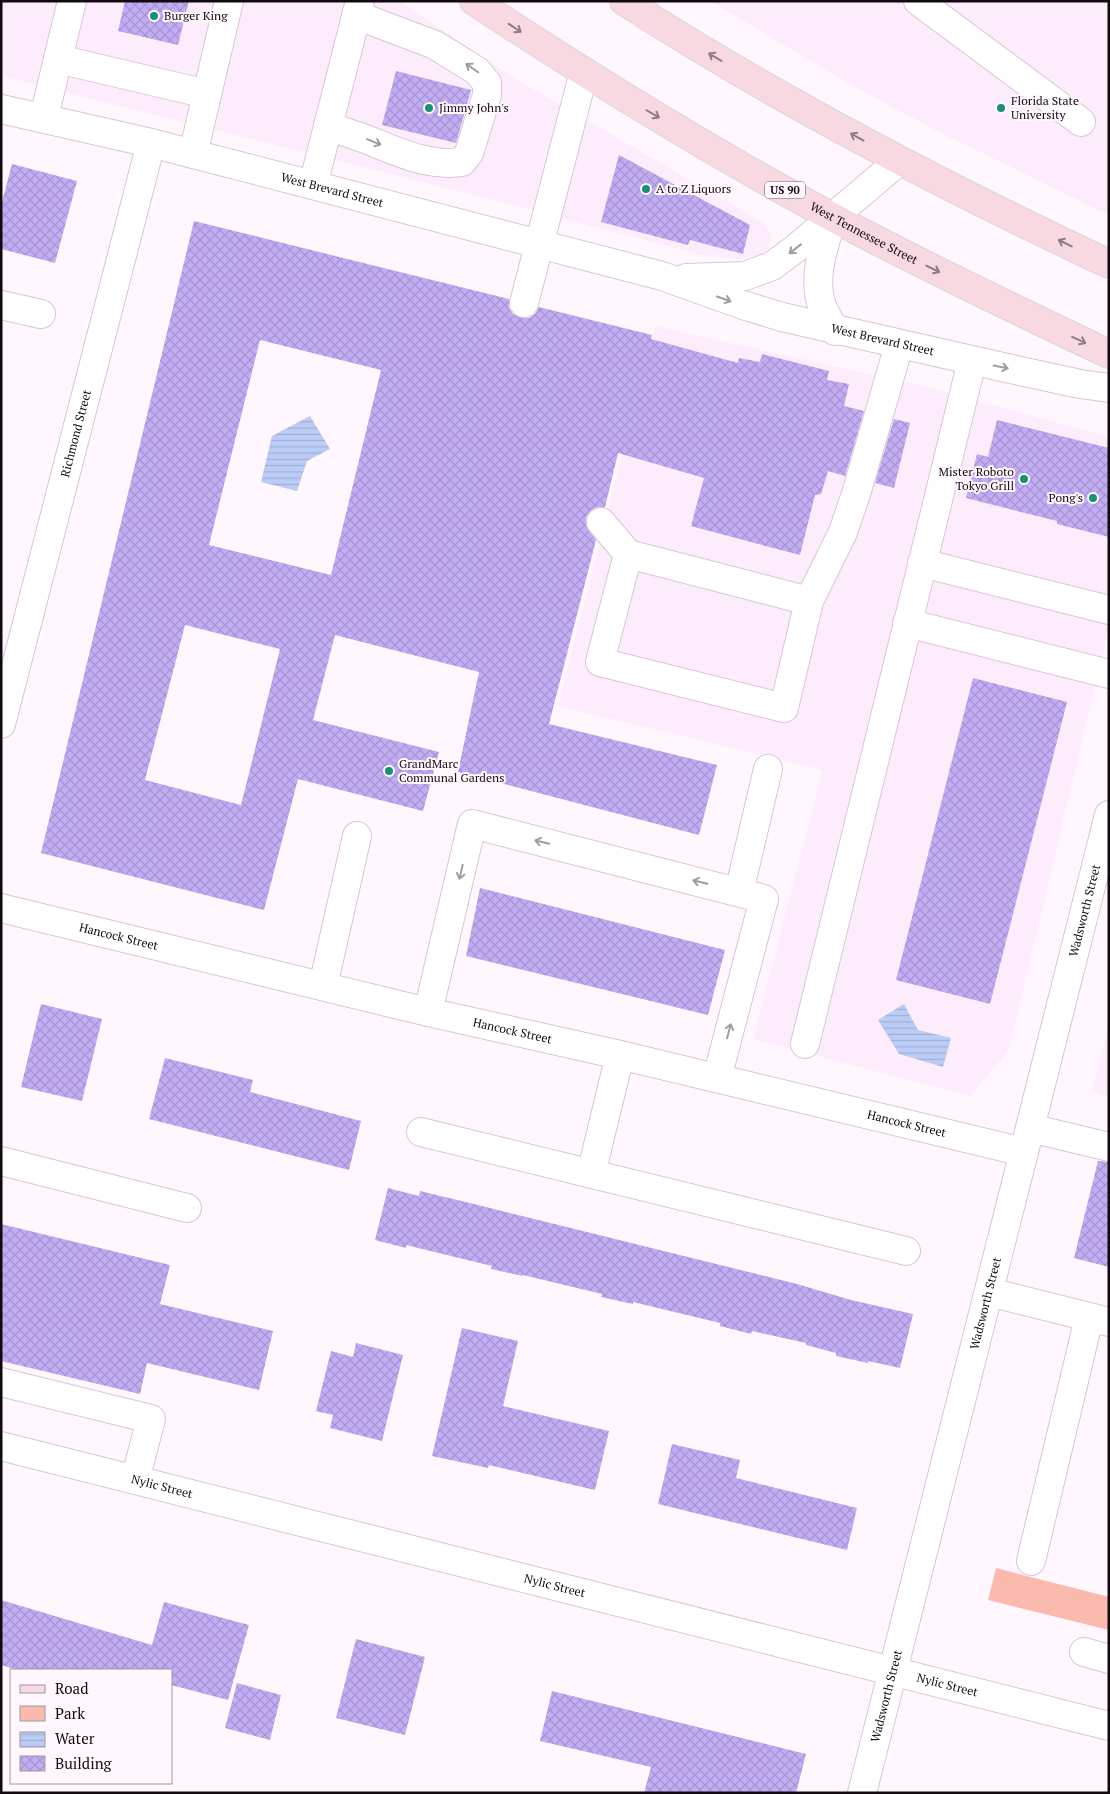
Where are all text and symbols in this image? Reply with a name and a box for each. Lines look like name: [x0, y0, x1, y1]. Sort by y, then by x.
place label: Burger King: [164, 8, 228, 23]
marker: Burger King: [148, 10, 160, 22]
one-way arrow: [508, 23, 522, 33]
one-way arrow: [709, 51, 723, 61]
one-way arrow: [465, 63, 479, 73]
place label: Florida State University: [1011, 93, 1079, 122]
place label: Jimmy John's: [439, 100, 509, 115]
marker: Jimmy John's: [423, 102, 435, 114]
marker: Florida State University: [995, 102, 1007, 114]
one-way arrow: [646, 109, 660, 119]
one-way arrow: [849, 132, 864, 142]
one-way arrow: [366, 138, 381, 148]
street label: West Brevard Street: [279, 169, 386, 210]
place label: A to Z Liquors: [656, 181, 731, 196]
road number: US 90: [765, 182, 805, 198]
marker: A to Z Liquors: [640, 183, 652, 195]
street label: West Tennessee Street: [808, 198, 921, 267]
one-way arrow: [1058, 238, 1073, 248]
one-way arrow: [789, 243, 802, 254]
one-way arrow: [925, 265, 940, 274]
one-way arrow: [716, 295, 732, 304]
street label: West Brevard Street: [830, 320, 936, 358]
one-way arrow: [1071, 335, 1086, 345]
one-way arrow: [992, 363, 1008, 372]
street label: Richmond Street: [57, 388, 94, 479]
place label: Mister Roboto Tokyo Grill: [939, 464, 1014, 493]
marker: Mister Roboto Tokyo Grill: [1018, 473, 1030, 485]
place label: Pong's: [1049, 490, 1083, 505]
marker: Pong's: [1087, 492, 1099, 504]
place label: GrandMarc Communal Gardens: [399, 756, 504, 785]
marker: GrandMarc Communal Gardens: [383, 765, 395, 777]
one-way arrow: [535, 837, 551, 846]
street label: Wadsworth Street: [1065, 862, 1103, 958]
one-way arrow: [456, 863, 465, 879]
one-way arrow: [692, 877, 708, 886]
street label: Hancock Street: [78, 919, 160, 953]
street label: Hancock Street: [471, 1014, 554, 1047]
one-way arrow: [725, 1023, 734, 1039]
street label: Hancock Street: [866, 1107, 948, 1140]
street label: Wadsworth Street: [966, 1255, 1004, 1351]
street label: Nylic Street: [130, 1471, 195, 1501]
street label: Nylic Street: [523, 1570, 587, 1600]
street label: Wadsworth Street: [867, 1648, 905, 1744]
legend: [10, 1669, 172, 1784]
street label: Nylic Street: [915, 1670, 980, 1700]
text: Road: [55, 1678, 88, 1698]
text: Park: [55, 1703, 85, 1723]
text: Water: [55, 1728, 95, 1748]
text: Building: [55, 1753, 113, 1773]

